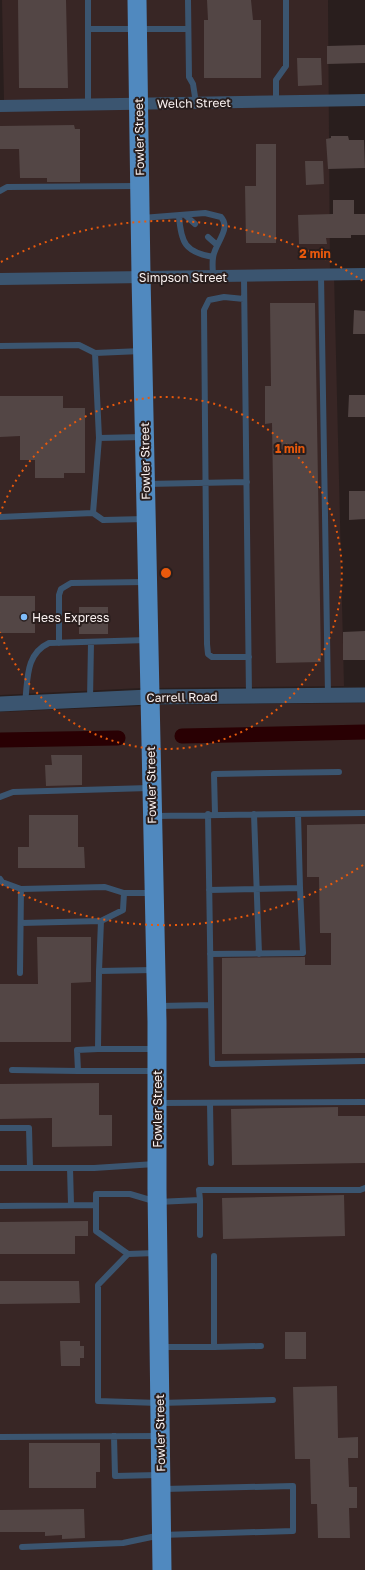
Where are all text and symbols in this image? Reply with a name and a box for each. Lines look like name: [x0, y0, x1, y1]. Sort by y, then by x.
street label: Welch Street: [157, 95, 231, 111]
street label: Fowler Street: [131, 98, 147, 176]
text: 2 min: [299, 246, 331, 261]
street label: Simpson Street: [139, 270, 227, 285]
street label: Fowler Street: [137, 422, 153, 500]
text: 1 min: [275, 441, 305, 456]
centre of rings: [159, 566, 173, 580]
place label: Hess Express: [32, 610, 109, 625]
marker: Hess Express: [19, 612, 29, 622]
street label: Carrell Road: [146, 689, 218, 705]
street label: Fowler Street: [143, 746, 159, 824]
street label: Fowler Street: [150, 1070, 165, 1148]
street label: Fowler Street: [152, 1394, 168, 1472]

